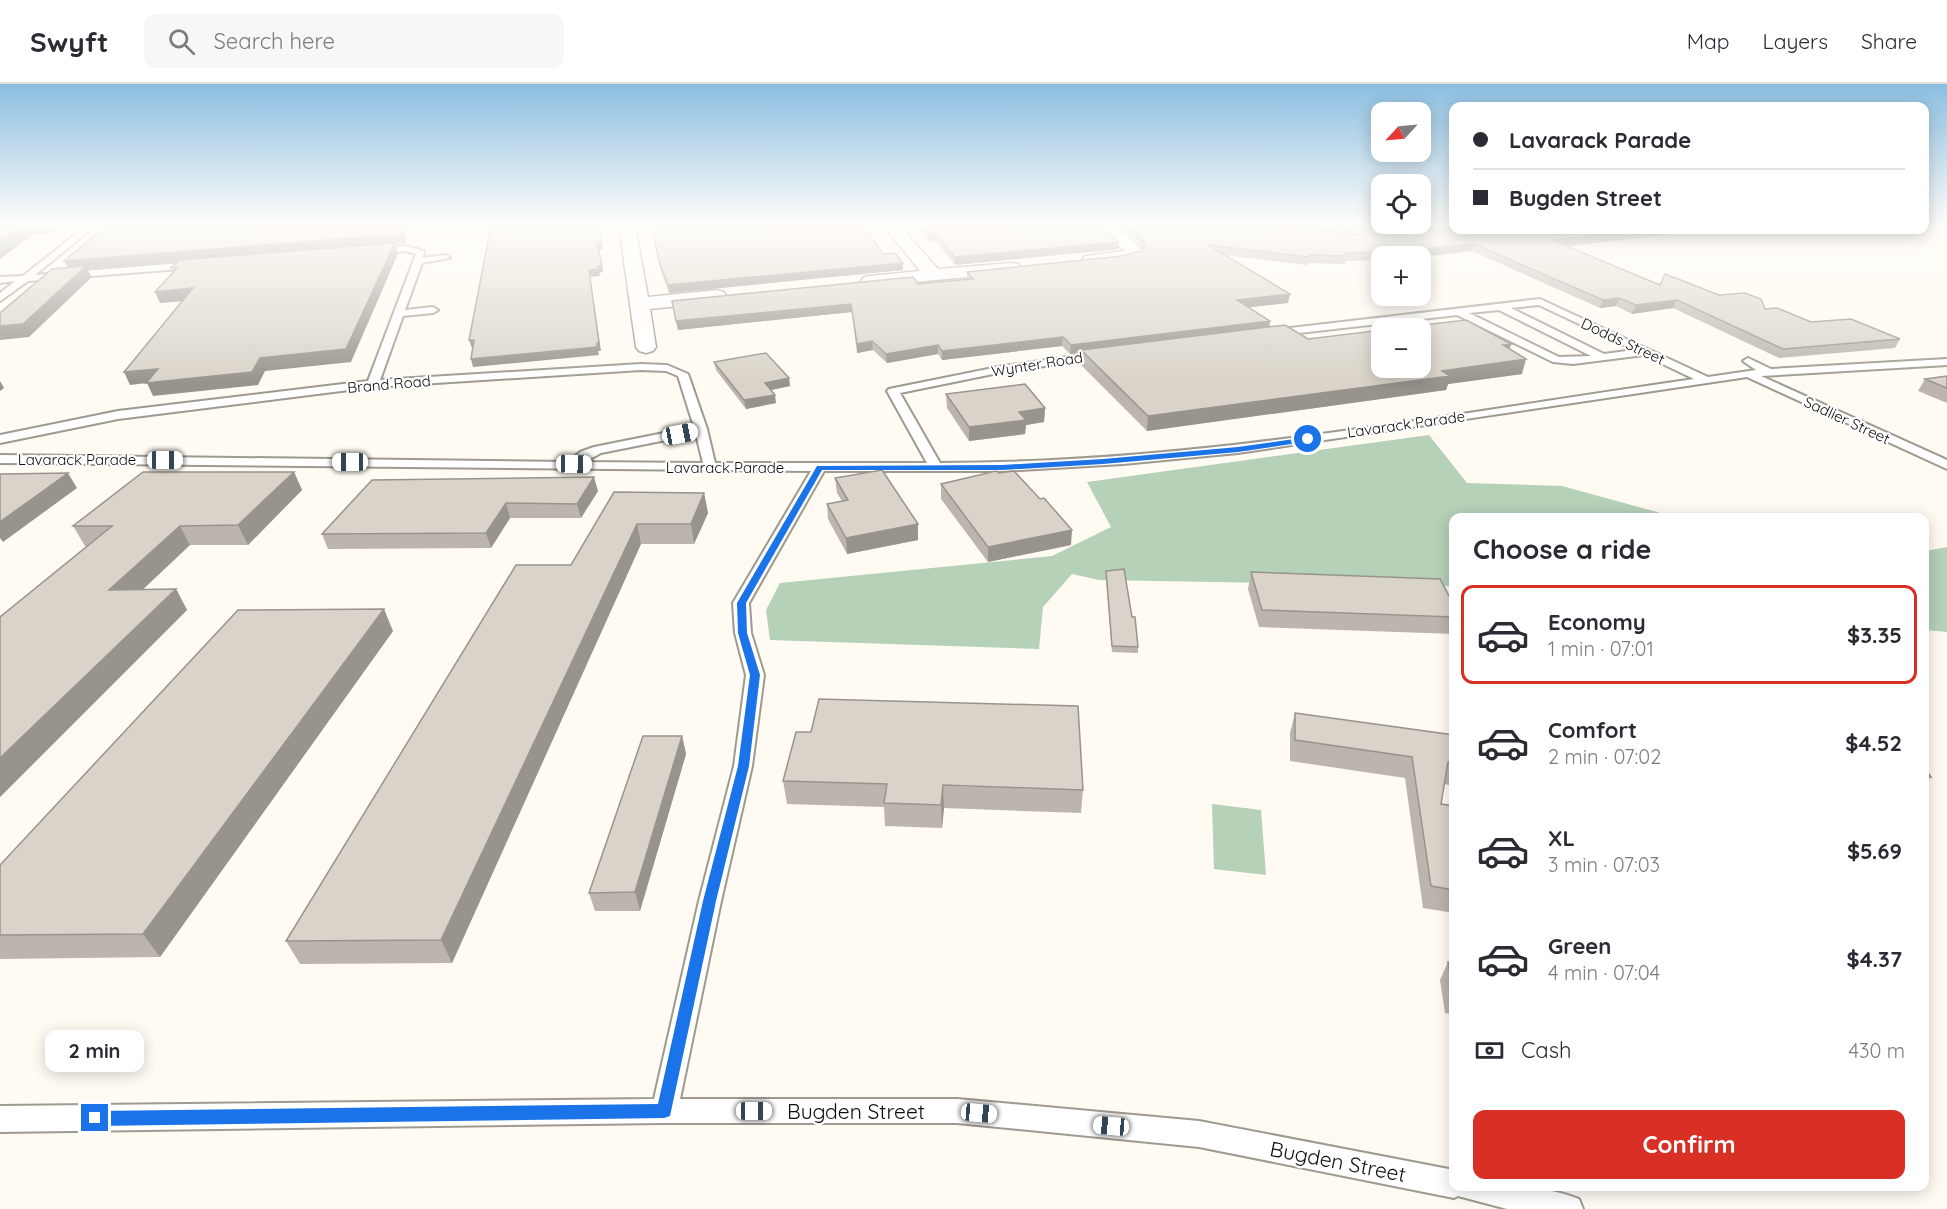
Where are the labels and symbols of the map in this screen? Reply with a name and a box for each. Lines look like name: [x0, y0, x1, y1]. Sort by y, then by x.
north arrow: [1371, 102, 1431, 162]
street label: Dodds Street: [1578, 313, 1668, 369]
street label: Wynter Road: [990, 347, 1084, 381]
street label: Brand Road: [347, 371, 431, 397]
street label: Sadlier Street: [1801, 392, 1893, 448]
street label: Lavarack Parade: [1346, 406, 1466, 442]
car: [661, 422, 699, 446]
route start: [1294, 425, 1321, 452]
street label: Lavarack Parade: [18, 450, 136, 469]
car: [147, 451, 183, 469]
car: [332, 453, 368, 471]
car: [556, 455, 592, 473]
street label: Lavarack Parade: [666, 458, 784, 477]
callout: 2 min: [46, 1031, 144, 1073]
street label: Bugden Street: [787, 1098, 925, 1124]
car: [736, 1102, 772, 1120]
car: [960, 1102, 998, 1124]
route end: [81, 1104, 108, 1131]
car: [1092, 1115, 1130, 1137]
street label: Bugden Street: [1268, 1135, 1408, 1187]

